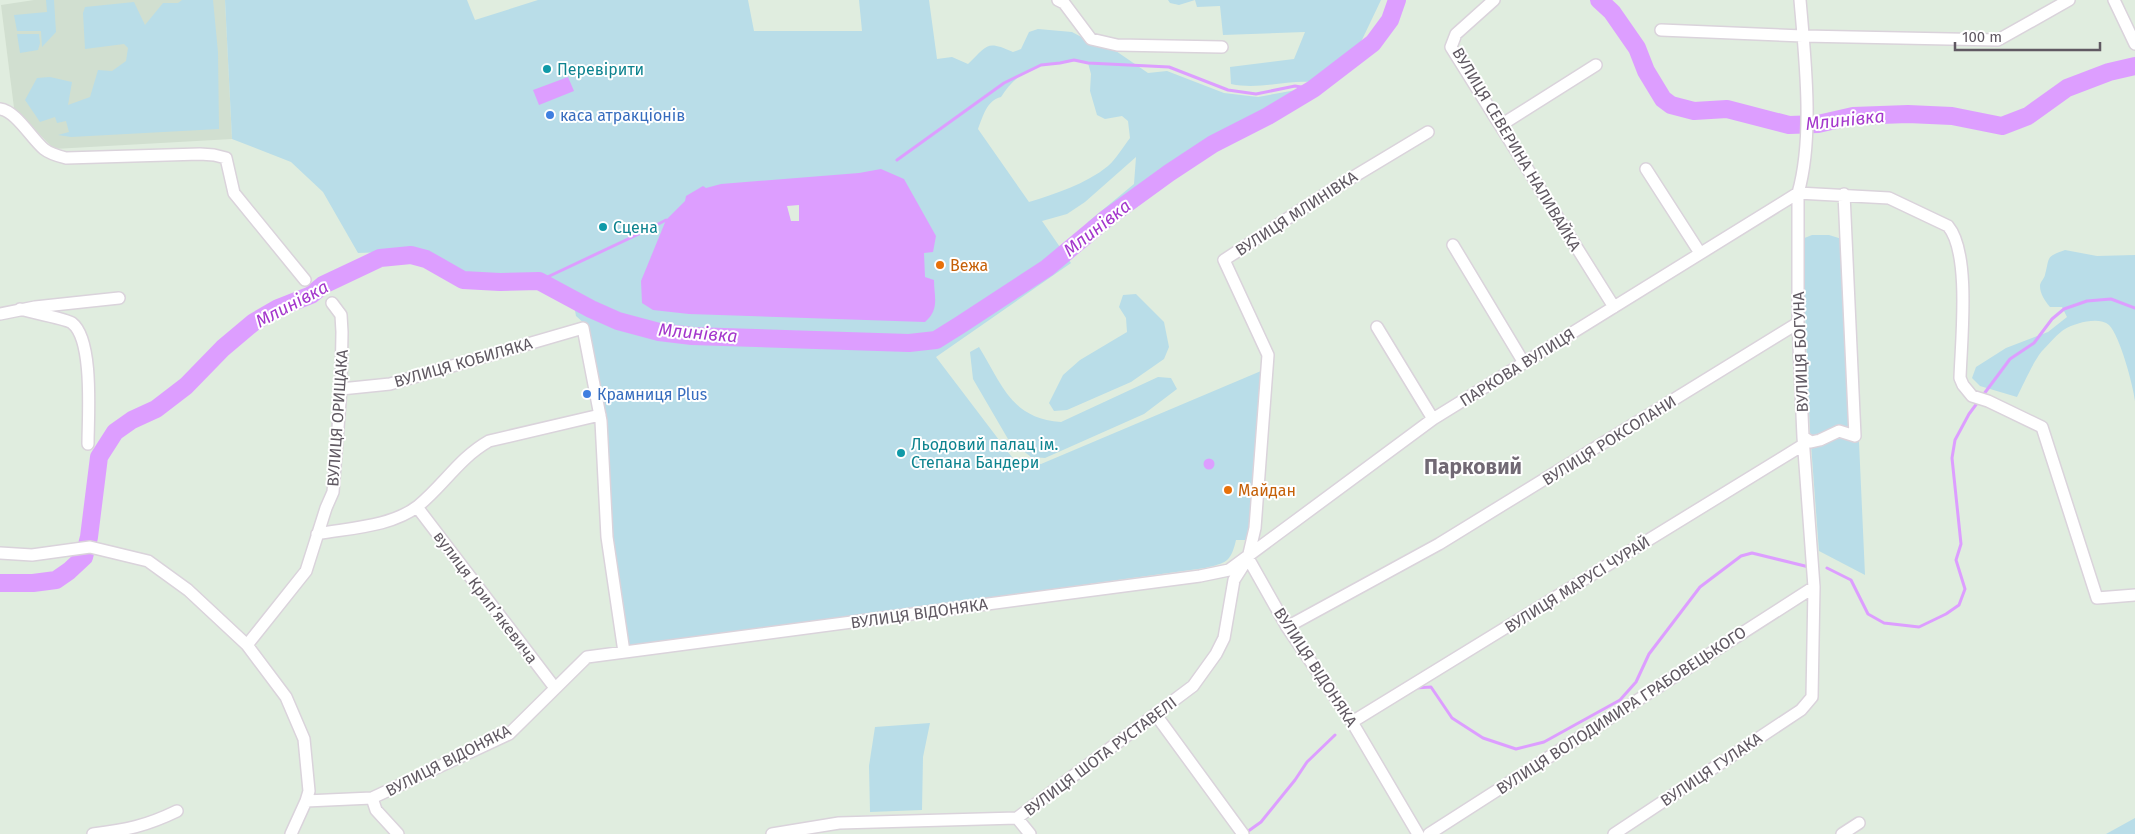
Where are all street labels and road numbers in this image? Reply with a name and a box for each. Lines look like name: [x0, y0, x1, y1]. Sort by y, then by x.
street label: ВУЛИЦЯ СЕВЕРИНА НАЛИВАЙКА: [1448, 44, 1585, 255]
street label: ВУЛИЦЯ МЛИНІВКА: [1232, 166, 1361, 260]
street label: ВУЛИЦЯ БОГУНА: [1789, 290, 1812, 413]
street label: ПАРКОВА ВУЛИЦЯ: [1456, 324, 1578, 410]
street label: ВУЛИЦЯ КОБИЛЯКА: [392, 333, 535, 391]
street label: ВУЛИЦЯ ОРИЩАКА: [323, 348, 352, 487]
street label: ВУЛИЦЯ РОКСОЛАНИ: [1539, 392, 1680, 489]
street label: вулиця Крипʼякевича: [430, 527, 542, 667]
street label: ВУЛИЦЯ МАРУСІ ЧУРАЙ: [1501, 532, 1653, 637]
street label: ВУЛИЦЯ ВІДОНЯКА: [849, 594, 990, 633]
street label: ВУЛИЦЯ ВІДОНЯКА: [1270, 604, 1362, 731]
street label: ВУЛИЦЯ ВОЛОДИМИРА ГРАБОВЕЦЬКОГО: [1493, 622, 1750, 798]
street label: ВУЛИЦЯ ШОТА РУСТАВЕЛІ: [1020, 693, 1180, 820]
street label: ВУЛИЦЯ ВІДОНЯКА: [382, 720, 515, 800]
street label: ВУЛИЦЯ ГУЛАКА: [1657, 728, 1766, 810]

